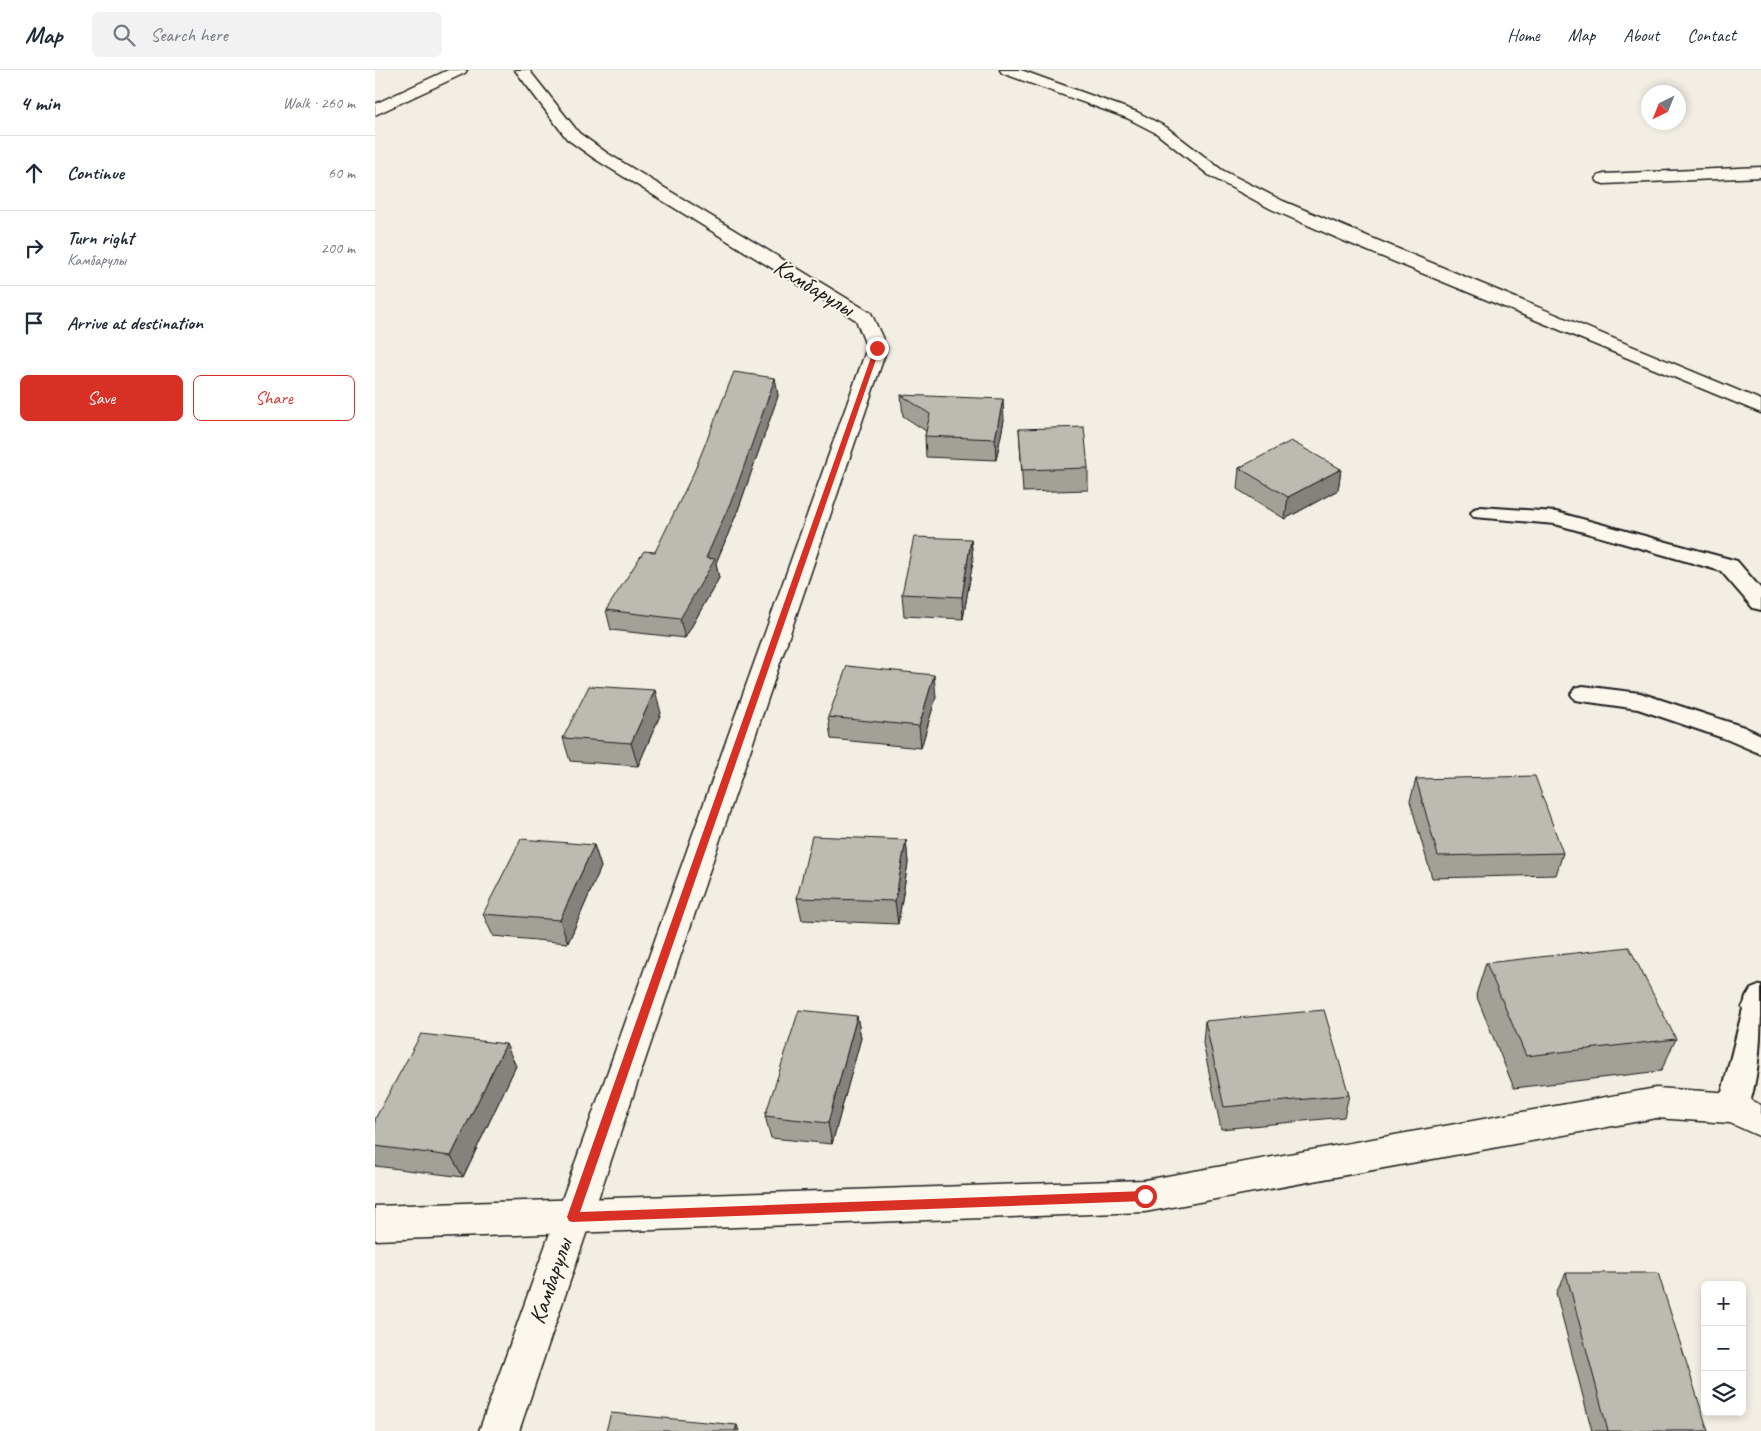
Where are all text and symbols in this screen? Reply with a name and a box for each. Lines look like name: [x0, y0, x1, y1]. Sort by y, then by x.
search box: [92, 12, 442, 57]
text: Map: [25, 20, 62, 50]
icon: search: [110, 21, 138, 49]
text: Search here: [150, 23, 228, 47]
text: Home: [1507, 24, 1540, 46]
text: Map: [1568, 24, 1595, 46]
text: About: [1623, 24, 1659, 46]
text: Contact: [1687, 24, 1736, 46]
north arrow: [1641, 85, 1686, 130]
text: 4 min: [20, 90, 60, 116]
text: Walk · 260 m: [283, 93, 355, 113]
icon: ahead: [20, 159, 48, 187]
text: Continue: [67, 161, 124, 185]
text: 60 m: [328, 163, 355, 183]
text: Turn right: [67, 226, 134, 250]
icon: right: [20, 234, 48, 262]
text: 200 m: [321, 238, 355, 258]
text: Камбарулы: [67, 250, 126, 270]
street label: Камбарулы: [768, 251, 862, 324]
icon: arrive: [20, 309, 48, 337]
text: Arrive at destination: [67, 311, 203, 335]
route end: [866, 337, 889, 360]
button: Save: [20, 375, 183, 421]
button: Share: [193, 375, 355, 421]
route start: [1134, 1185, 1157, 1208]
street label: Камбарулы: [521, 1232, 579, 1328]
map controls: [1701, 1281, 1746, 1416]
button: +: [1701, 1281, 1746, 1326]
button: −: [1701, 1326, 1746, 1371]
button: layers: [1701, 1371, 1746, 1416]

